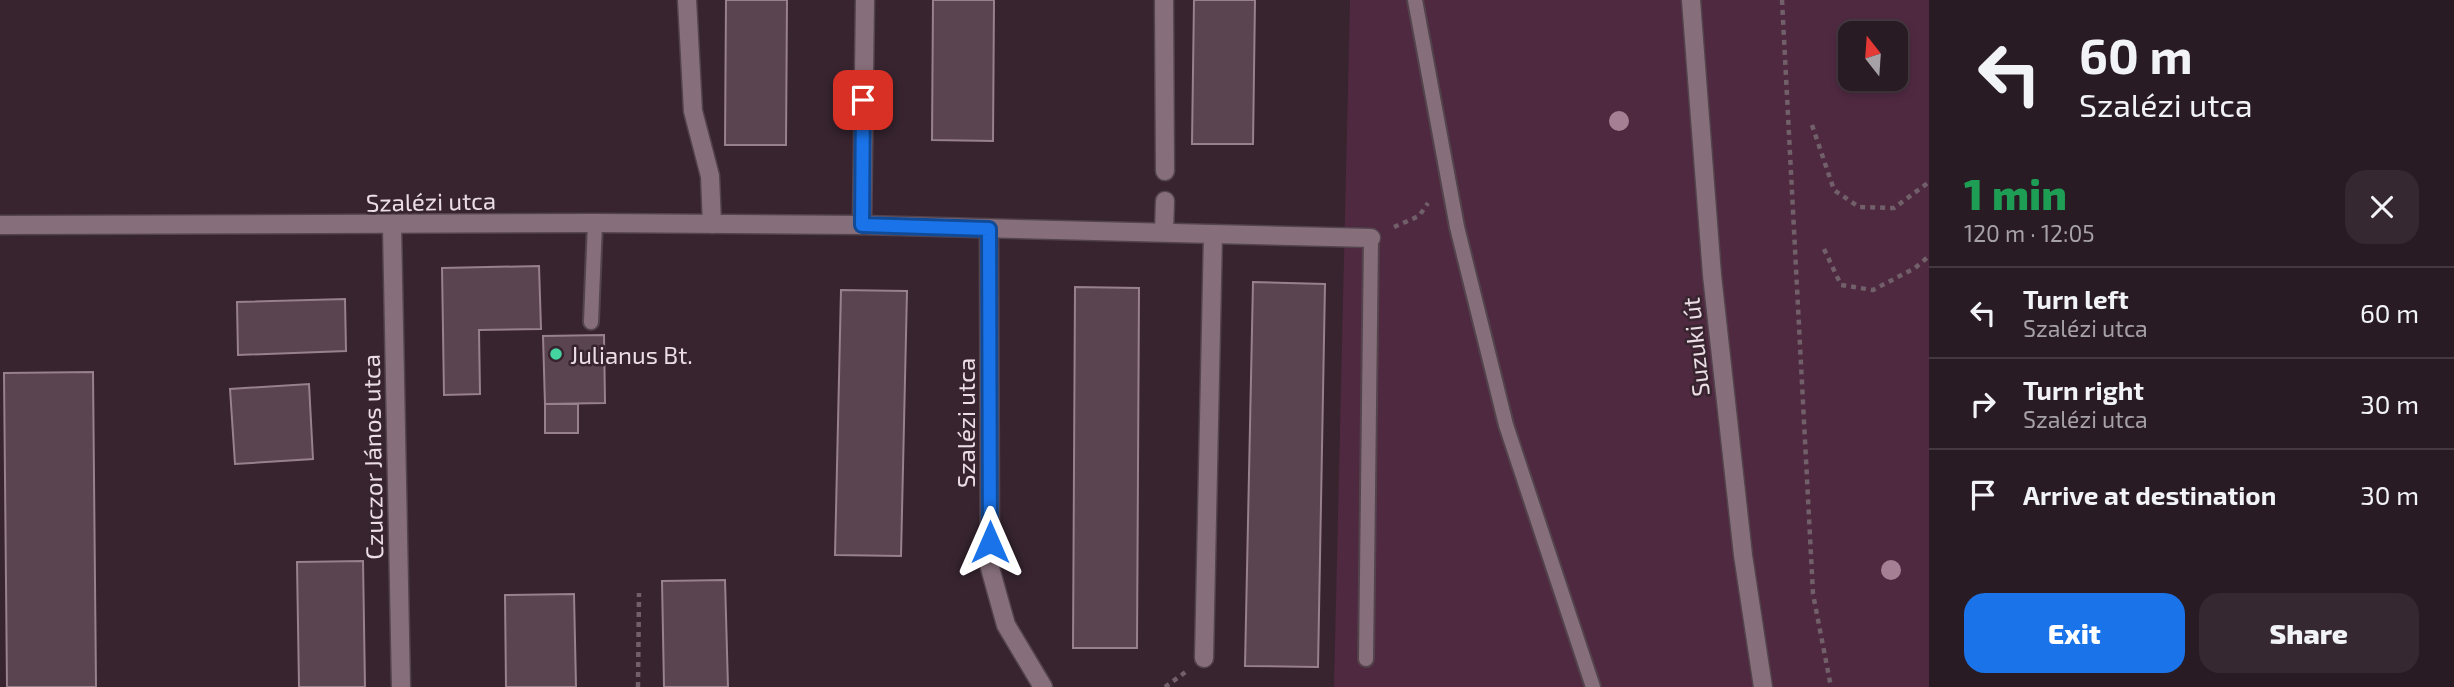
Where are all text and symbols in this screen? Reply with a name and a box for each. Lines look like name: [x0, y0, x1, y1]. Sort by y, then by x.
north arrow: [1838, 21, 1908, 91]
map controls: [1838, 21, 1908, 91]
text: 60 m: [2079, 25, 2193, 84]
icon: left: [1964, 28, 2055, 119]
pin: [833, 70, 893, 130]
icon: arrive: [844, 81, 882, 119]
text: Szalézi utca: [2079, 85, 2253, 123]
text: 1 min: [1964, 168, 2067, 218]
button: close: [2345, 170, 2419, 244]
street label: Szalézi utca: [366, 185, 496, 217]
text: 120 m · 12:05: [1964, 219, 2095, 247]
text: Turn left: [2023, 283, 2129, 314]
icon: left: [1964, 294, 2002, 332]
street label: Suzuki út: [1675, 296, 1715, 398]
text: 60 m: [2360, 297, 2419, 328]
text: Szalézi utca: [2023, 314, 2148, 342]
place label: Julianus Bt.: [570, 340, 693, 369]
marker: Julianus Bt.: [548, 346, 564, 362]
street label: Czuczor János utca: [356, 354, 388, 560]
street label: Szalézi utca: [951, 358, 980, 488]
text: Turn right: [2023, 374, 2144, 405]
icon: right: [1964, 385, 2002, 423]
text: 30 m: [2360, 388, 2419, 419]
text: Szalézi utca: [2023, 405, 2148, 433]
icon: arrive: [1964, 476, 2002, 514]
text: Arrive at destination: [2023, 479, 2276, 510]
text: 30 m: [2360, 479, 2419, 510]
position arrow: [953, 505, 1027, 579]
button: Exit: [1964, 593, 2185, 673]
button: Share: [2199, 593, 2419, 673]

